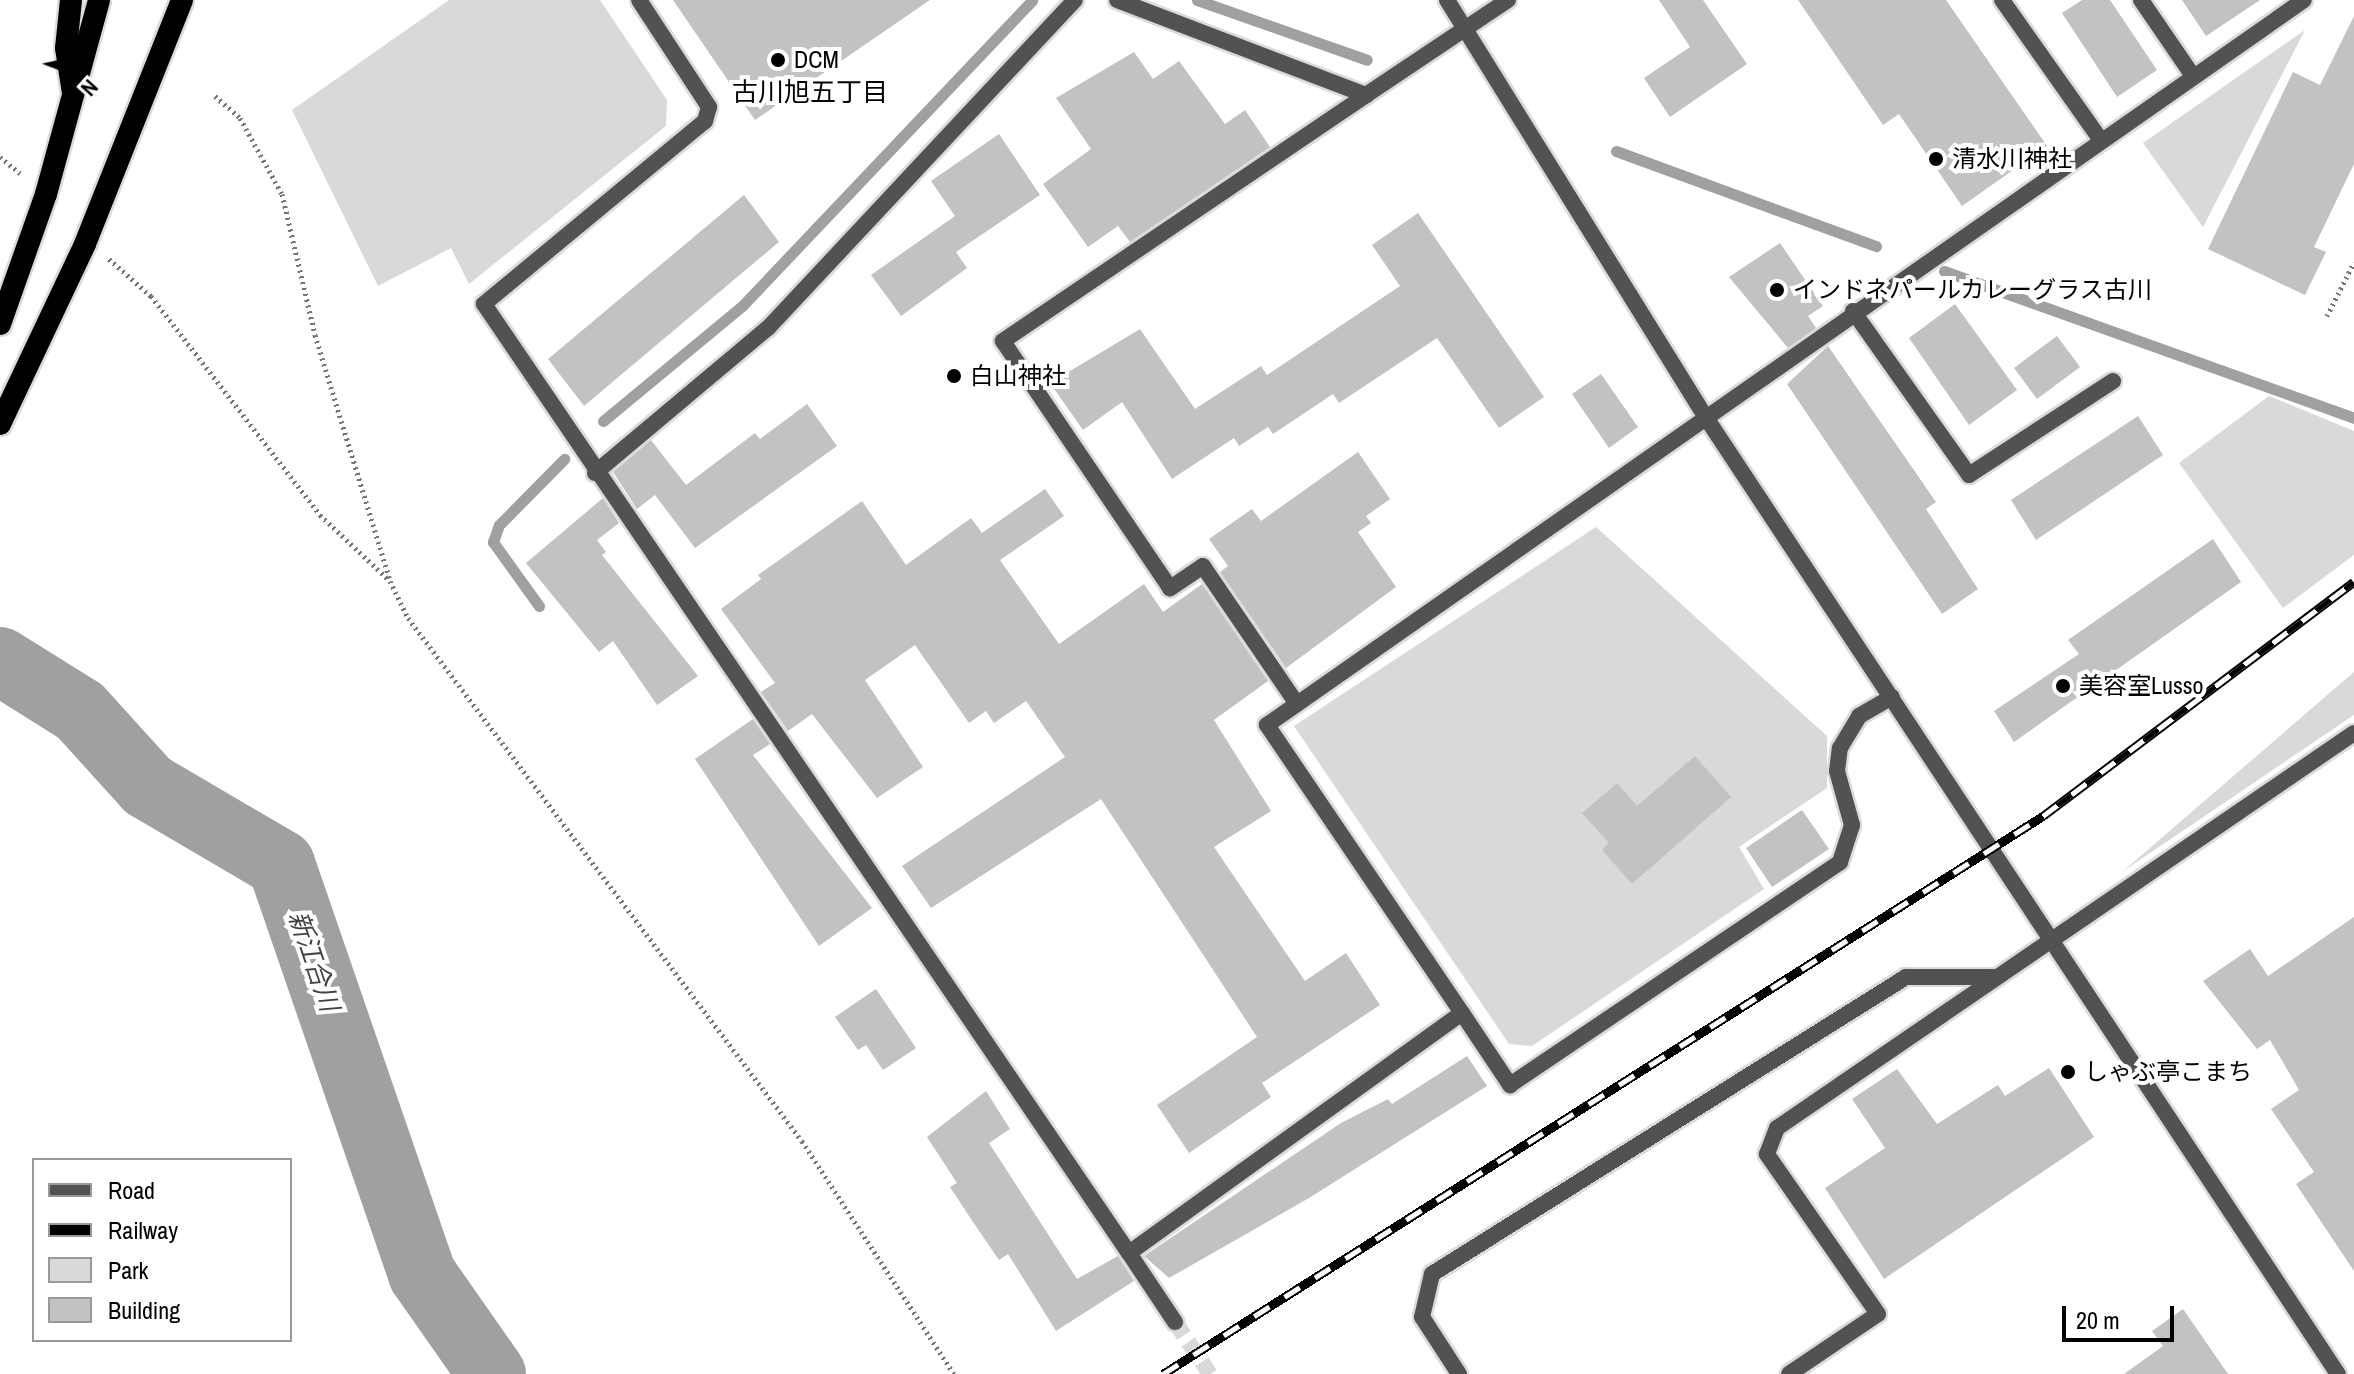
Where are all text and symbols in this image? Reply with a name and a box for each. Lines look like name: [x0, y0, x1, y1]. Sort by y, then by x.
north arrow: [32, 32, 112, 112]
place label: DCM: [794, 46, 839, 74]
marker: DCM: [769, 51, 787, 69]
text: N: [74, 73, 105, 103]
district label: 古川旭五丁目: [732, 76, 888, 108]
place label: 清水川神社: [1952, 145, 2072, 173]
marker: 清水川神社: [1927, 150, 1945, 168]
place label: インドネパールカレーグラス古川: [1793, 276, 2153, 304]
marker: インドネパールカレーグラス古川: [1768, 281, 1786, 299]
place label: 白山神社: [970, 362, 1066, 390]
marker: 白山神社: [945, 367, 963, 385]
place label: 美容室Lusso: [2079, 672, 2204, 700]
marker: 美容室Lusso: [2054, 677, 2072, 695]
water label: 新江合川: [282, 907, 346, 1015]
place label: しゃぶ亭こまち: [2084, 1058, 2252, 1086]
marker: しゃぶ亭こまち: [2059, 1063, 2077, 1081]
legend: [32, 1158, 292, 1342]
text: Road: [108, 1174, 155, 1206]
text: Railway: [108, 1214, 178, 1246]
text: Park: [108, 1254, 148, 1286]
scale bar: [2066, 1290, 2178, 1340]
text: Building: [108, 1294, 180, 1326]
text: 20 m: [2076, 1304, 2120, 1336]

